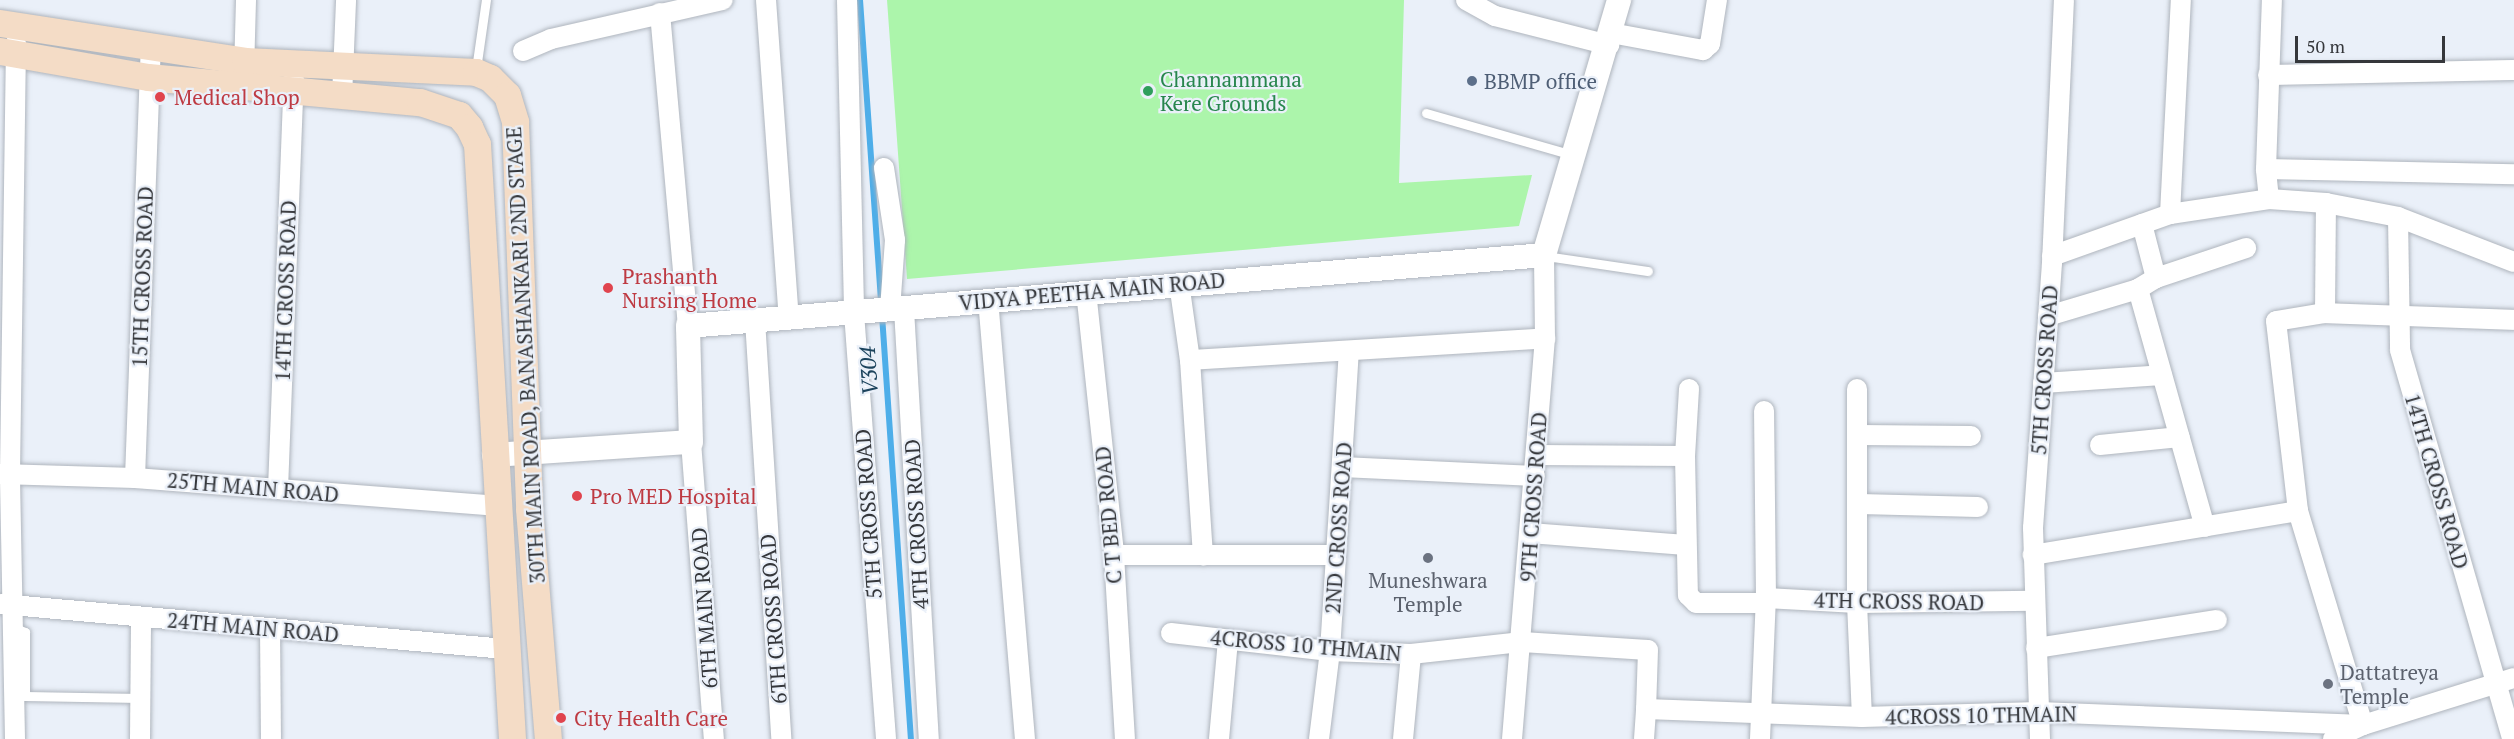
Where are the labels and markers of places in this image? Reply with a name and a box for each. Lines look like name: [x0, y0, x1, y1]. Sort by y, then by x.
place label: Channammana Kere Grounds: [1160, 66, 1302, 116]
place label: BBMP office: [1484, 68, 1597, 94]
marker: BBMP office: [1465, 74, 1479, 88]
place label: Medical Shop: [174, 84, 300, 110]
marker: Channammana Kere Grounds: [1141, 84, 1155, 98]
marker: Medical Shop: [151, 88, 169, 106]
place label: Prashanth Nursing Home: [622, 263, 757, 313]
marker: Prashanth Nursing Home: [599, 279, 617, 297]
place label: Pro MED Hospital: [590, 483, 757, 509]
marker: Pro MED Hospital: [568, 487, 586, 505]
marker: Muneshwara Temple: [1421, 551, 1435, 565]
place label: Muneshwara Temple: [1368, 567, 1488, 617]
place label: Dattatreya Temple: [2340, 659, 2439, 709]
marker: Dattatreya Temple: [2321, 677, 2335, 691]
place label: City Health Care: [574, 705, 728, 731]
marker: City Health Care: [552, 709, 570, 727]

